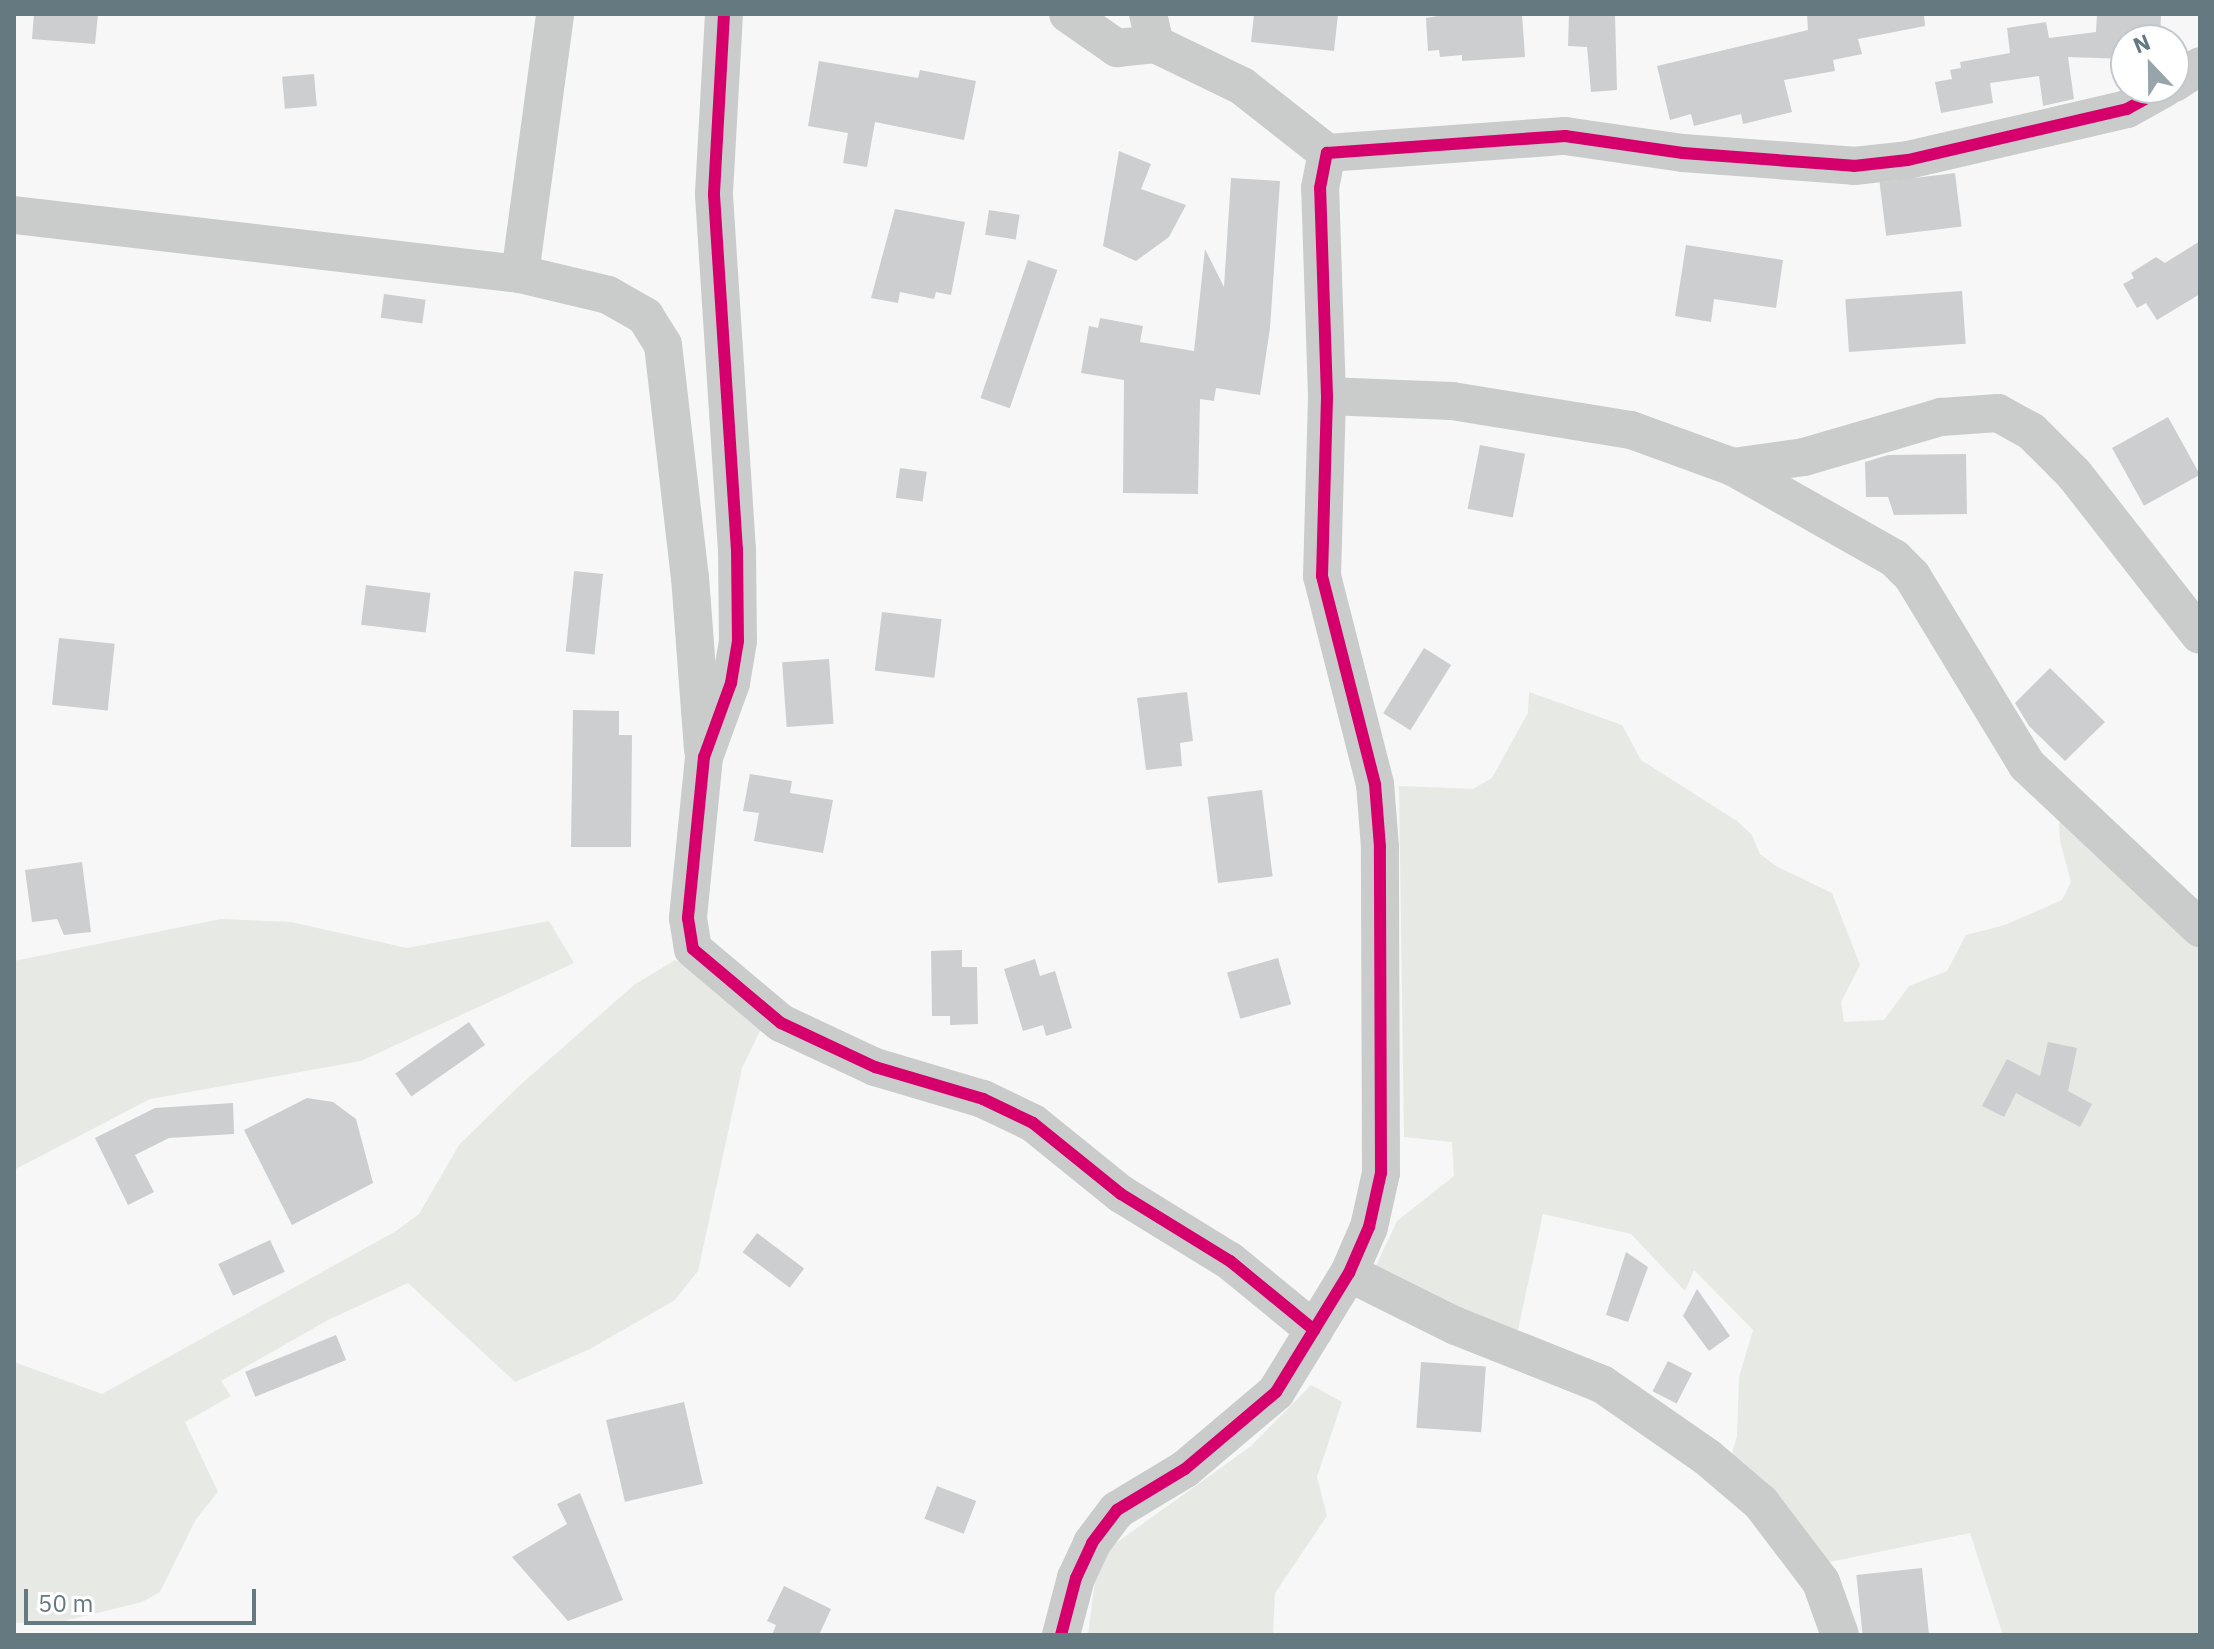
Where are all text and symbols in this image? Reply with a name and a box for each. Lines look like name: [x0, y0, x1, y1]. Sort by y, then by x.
north arrow: [2110, 24, 2190, 104]
text: N: [2129, 27, 2154, 60]
scale bar: [28, 1573, 260, 1623]
text: 50 m: [38, 1587, 93, 1619]

